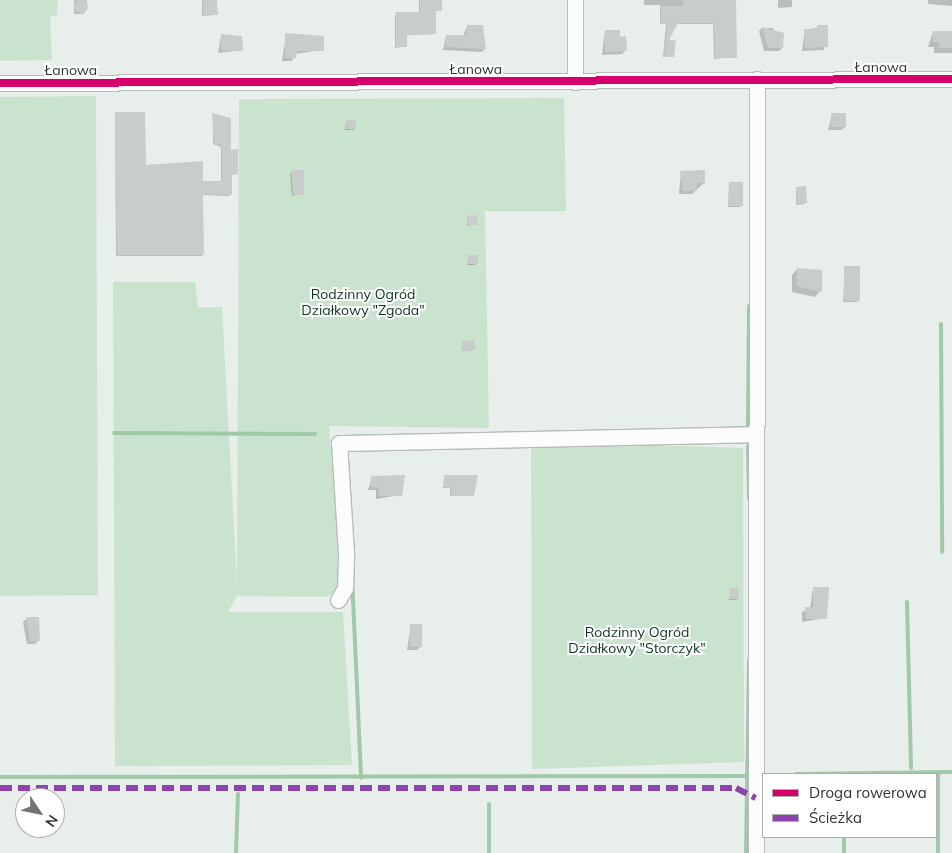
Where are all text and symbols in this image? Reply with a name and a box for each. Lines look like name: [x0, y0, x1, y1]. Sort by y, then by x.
street label: Łanowa: [855, 59, 907, 75]
street label: Łanowa: [450, 61, 502, 77]
street label: Łanowa: [45, 62, 97, 78]
park label: Rodzinny Ogród Działkowy "Zgoda": [301, 286, 425, 318]
park label: Rodzinny Ogród Działkowy "Storczyk": [568, 624, 706, 656]
legend: [762, 773, 937, 838]
text: Droga rowerowa: [809, 783, 927, 802]
north arrow: [15, 788, 65, 838]
text: Ścieżka: [809, 808, 862, 827]
text: N: [41, 811, 62, 830]

